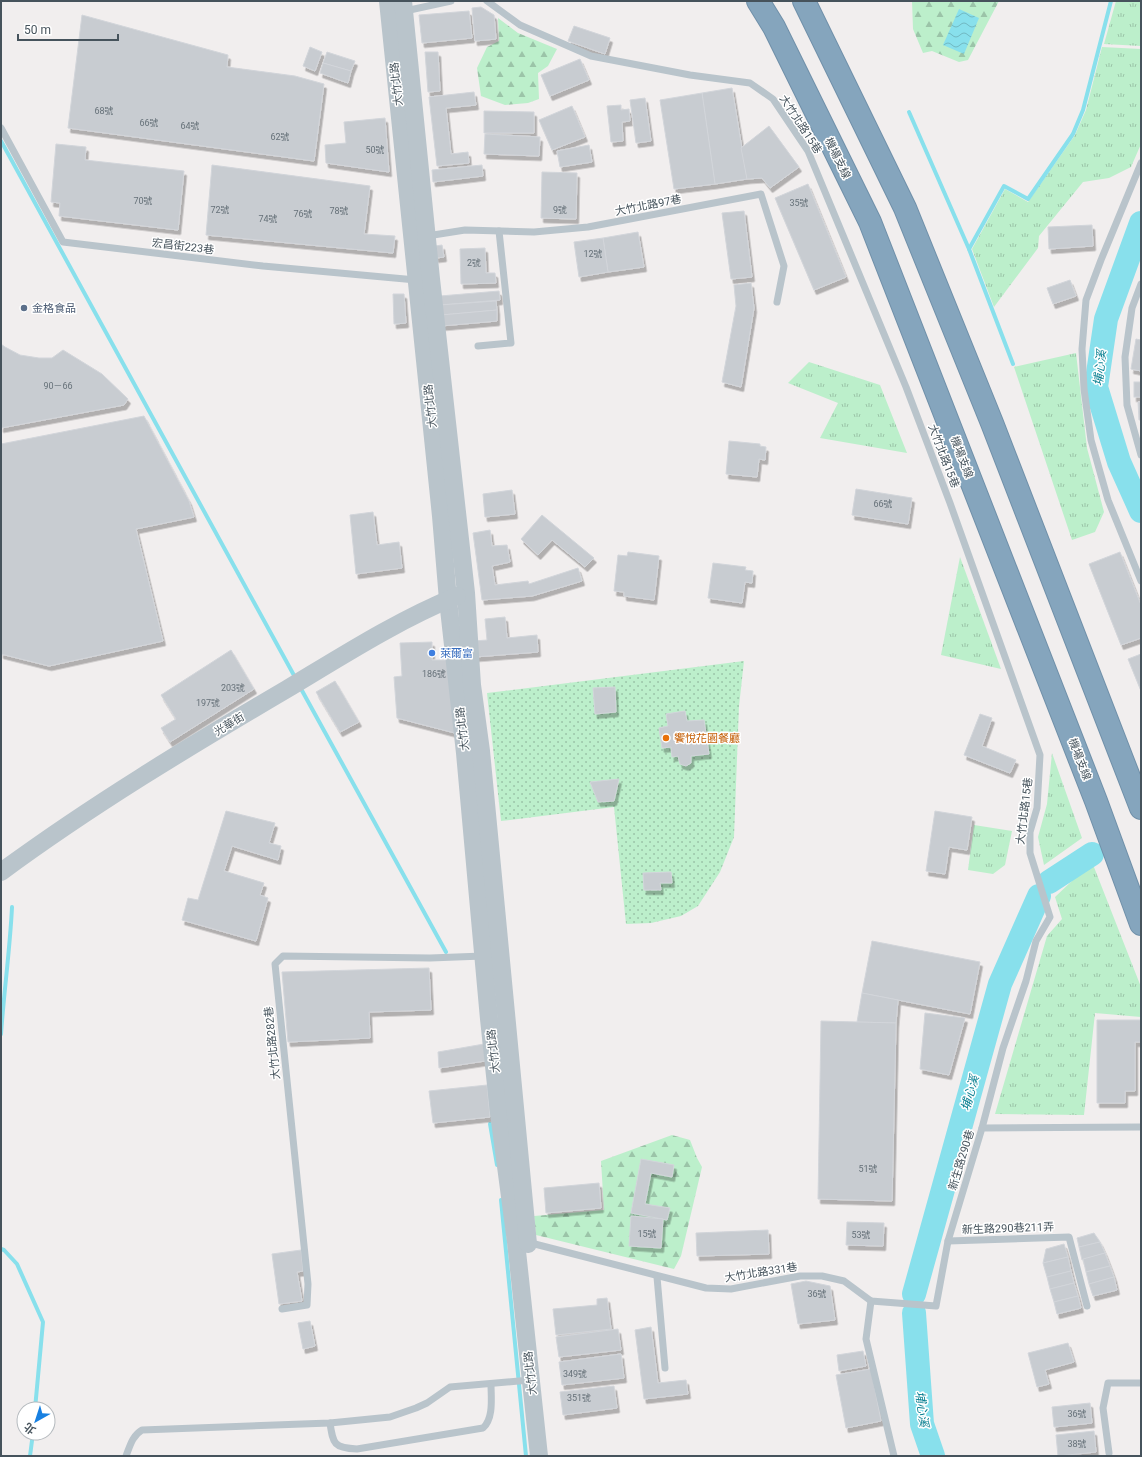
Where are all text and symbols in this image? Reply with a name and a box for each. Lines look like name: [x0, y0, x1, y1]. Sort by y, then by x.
scale bar: [18, 16, 118, 42]
text: 50 m: [24, 23, 51, 37]
street label: 大竹北路: [388, 61, 405, 107]
street label: 大竹北路15巷: [777, 92, 824, 156]
house number: 68號: [94, 106, 114, 116]
house number: 66號: [139, 118, 159, 128]
house number: 64號: [180, 121, 200, 131]
house number: 62號: [270, 132, 290, 142]
street label: 機場支線: [822, 136, 853, 181]
house number: 50號: [365, 145, 385, 155]
street label: 大竹北路97巷: [614, 193, 682, 218]
house number: 70號: [133, 196, 153, 206]
house number: 35號: [789, 198, 809, 208]
house number: 72號: [210, 205, 230, 215]
house number: 9號: [553, 205, 567, 215]
house number: 78號: [329, 206, 349, 216]
house number: 76號: [293, 209, 313, 219]
house number: 74號: [258, 214, 278, 224]
street label: 宏昌街223巷: [151, 236, 215, 257]
house number: 12號: [583, 249, 603, 259]
house number: 2號: [467, 258, 481, 268]
place label: 金格食品: [32, 302, 76, 315]
marker: 金格食品: [19, 303, 29, 313]
water label: 埔心溪: [1091, 347, 1109, 387]
house number: 90－66: [43, 381, 73, 391]
street label: 大竹北路: [422, 383, 439, 429]
street label: 大竹北路15巷: [925, 422, 962, 490]
street label: 機場支線: [948, 434, 975, 480]
house number: 66號: [873, 499, 893, 509]
place label: 萊爾富: [440, 647, 473, 660]
marker: 萊爾富: [427, 648, 437, 658]
house number: 186號: [422, 669, 446, 679]
house number: 203號: [221, 683, 245, 693]
house number: 197號: [196, 698, 220, 708]
street label: 大竹北路: [453, 706, 472, 752]
street label: 光華街: [212, 710, 247, 738]
place label: 饗悅花園餐廳: [674, 732, 740, 745]
marker: 饗悅花園餐廳: [661, 733, 671, 743]
street label: 機場支線: [1066, 736, 1093, 782]
street label: 大竹北路15巷: [1014, 777, 1035, 845]
street label: 大竹北路282巷: [262, 1006, 283, 1080]
street label: 大竹北路: [485, 1028, 502, 1074]
water label: 埔心溪: [958, 1072, 982, 1112]
street label: 新生路290巷: [946, 1128, 977, 1192]
house number: 51號: [858, 1164, 878, 1174]
street label: 新生路290巷211弄: [962, 1220, 1054, 1237]
house number: 15號: [637, 1229, 657, 1239]
house number: 53號: [851, 1230, 871, 1240]
street label: 大竹北路331巷: [724, 1260, 798, 1285]
house number: 36號: [807, 1289, 827, 1299]
street label: 大竹北路: [522, 1350, 539, 1396]
house number: 349號: [563, 1369, 587, 1379]
water label: 埔心溪: [913, 1390, 931, 1430]
house number: 351號: [567, 1393, 591, 1403]
north arrow: [16, 1401, 56, 1441]
house number: 36號: [1067, 1409, 1087, 1419]
text: 北: [22, 1420, 38, 1437]
house number: 38號: [1067, 1439, 1087, 1449]

